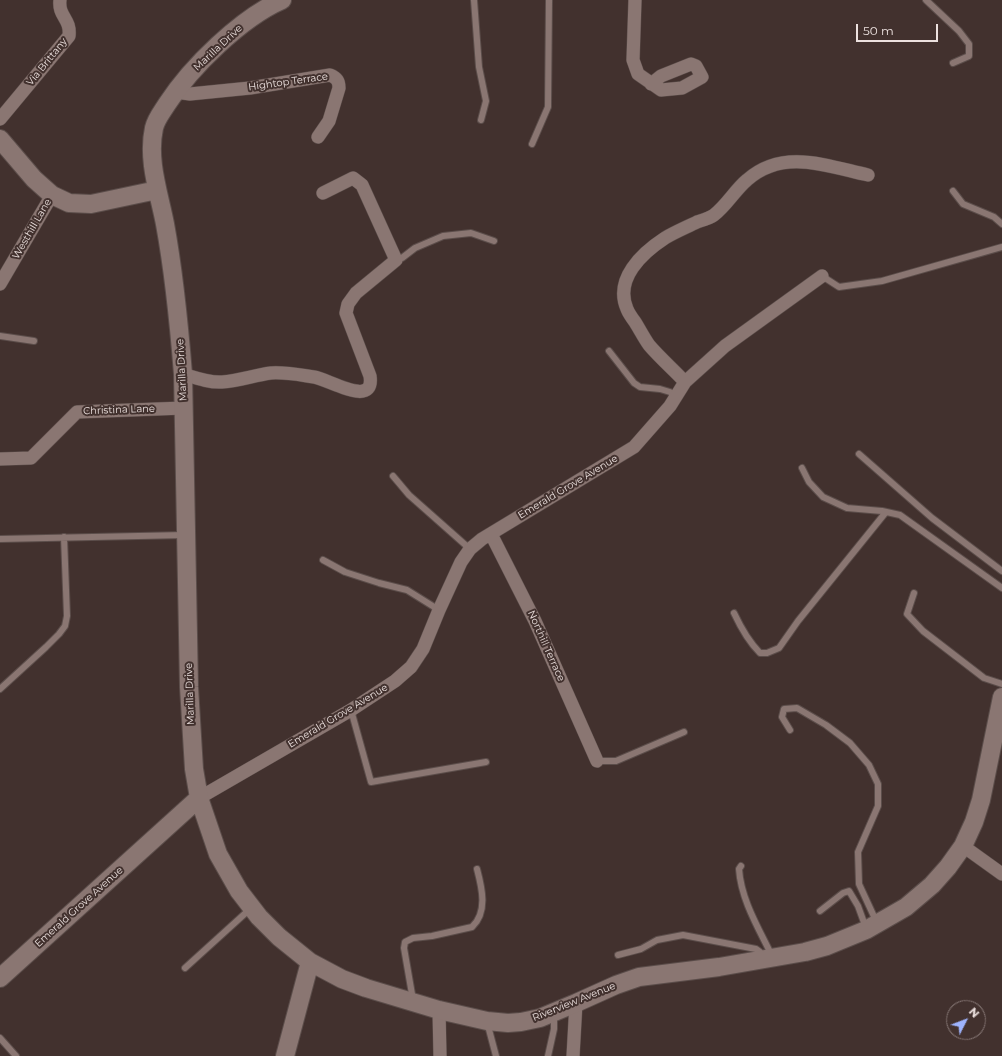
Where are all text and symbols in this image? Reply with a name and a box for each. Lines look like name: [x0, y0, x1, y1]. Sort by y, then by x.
scale bar: [858, 16, 940, 42]
street label: Marilla Drive: [191, 22, 245, 74]
text: 50 m: [863, 23, 894, 38]
street label: Via Brittany: [24, 36, 70, 88]
street label: Hightop Terrace: [247, 70, 329, 94]
street label: Westhill Lane: [10, 197, 54, 261]
street label: Marilla Drive: [174, 339, 190, 401]
street label: Christina Lane: [83, 403, 155, 417]
street label: Emerald Grove Avenue: [516, 452, 620, 522]
street label: Northill Terrace: [525, 609, 567, 683]
street label: Marilla Drive: [183, 663, 197, 725]
street label: Emerald Grove Avenue: [286, 681, 390, 751]
street label: Emerald Grove Avenue: [33, 864, 125, 950]
street label: Riverview Avenue: [531, 980, 617, 1024]
north arrow: [946, 1000, 986, 1040]
text: N: [966, 1005, 982, 1021]

